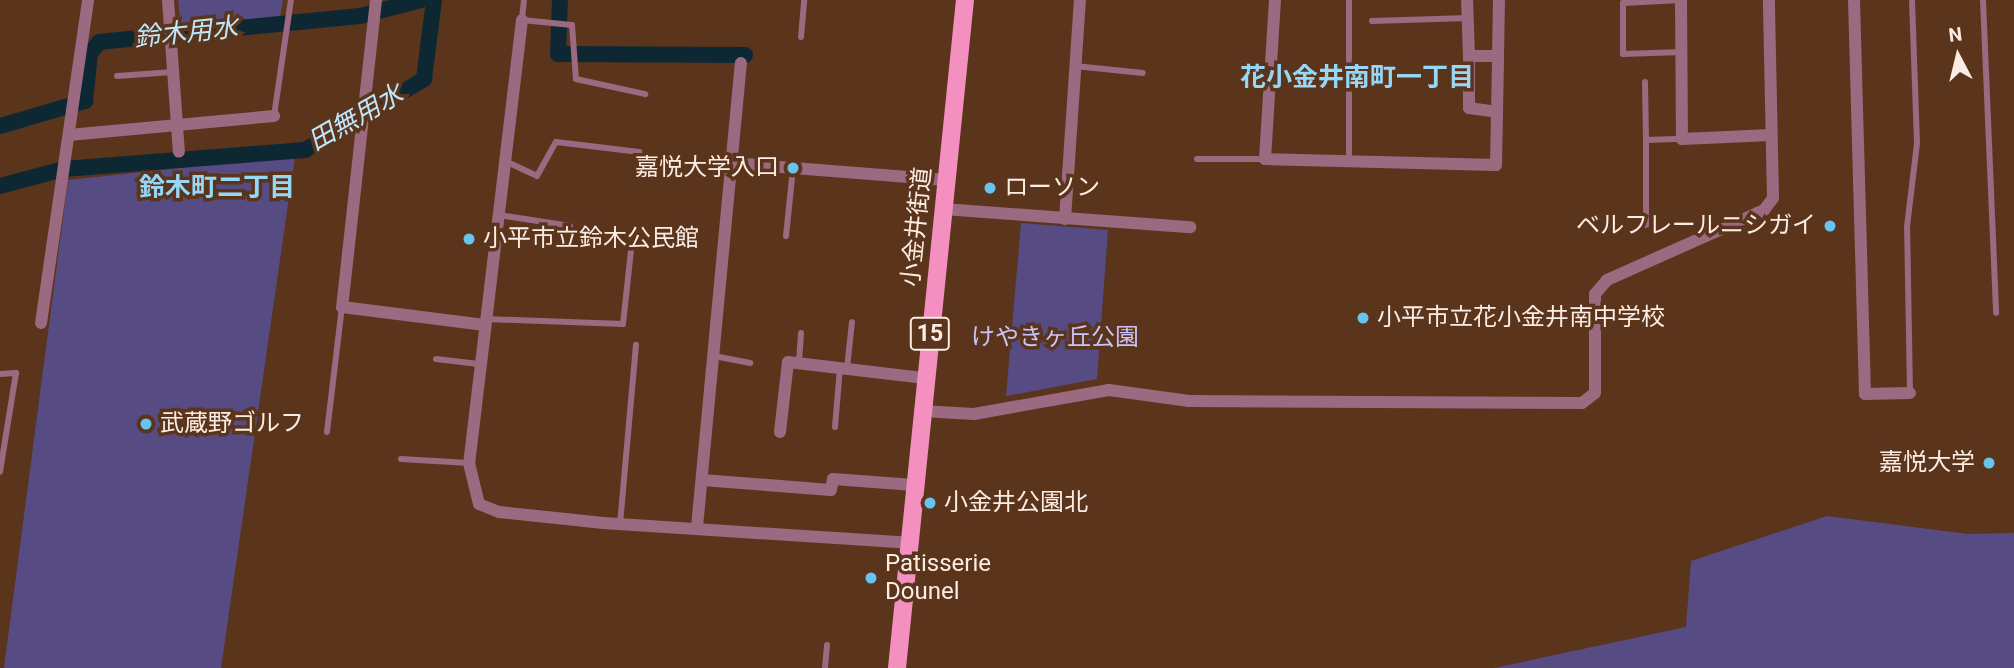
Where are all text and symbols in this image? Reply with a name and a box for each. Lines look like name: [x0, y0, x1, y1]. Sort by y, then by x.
water label: 鈴木用水: [133, 12, 239, 54]
north arrow: [1923, 21, 1993, 91]
text: N: [1947, 22, 1963, 47]
district label: 花小金井南町一丁目: [1240, 62, 1474, 94]
water label: 田無用水: [303, 78, 409, 158]
place label: 嘉悦大学入口: [635, 154, 779, 182]
marker: 嘉悦大学入口: [785, 160, 801, 176]
street label: 小金井街道: [896, 166, 938, 288]
district label: 鈴木町二丁目: [139, 172, 295, 204]
place label: ローソン: [1004, 174, 1100, 202]
marker: ローソン: [982, 180, 998, 196]
place label: ベルフレールニシガイ: [1576, 212, 1816, 240]
marker: ベルフレールニシガイ: [1822, 218, 1838, 234]
place label: 小平市立鈴木公民館: [483, 225, 699, 253]
marker: 小平市立鈴木公民館: [461, 231, 477, 247]
place label: 小平市立花小金井南中学校: [1377, 304, 1665, 332]
marker: 小平市立花小金井南中学校: [1355, 310, 1371, 326]
road number: 15: [909, 314, 951, 354]
park label: けやきヶ丘公園: [971, 324, 1139, 352]
place label: 武蔵野ゴルフ: [160, 410, 304, 438]
marker: 武蔵野ゴルフ: [138, 416, 154, 432]
place label: 嘉悦大学: [1879, 449, 1975, 477]
marker: 嘉悦大学: [1981, 455, 1997, 471]
place label: 小金井公園北: [944, 489, 1088, 517]
marker: 小金井公園北: [922, 495, 938, 511]
place label: Patisserie Dounel: [885, 550, 991, 606]
marker: Patisserie Dounel: [863, 570, 879, 586]

